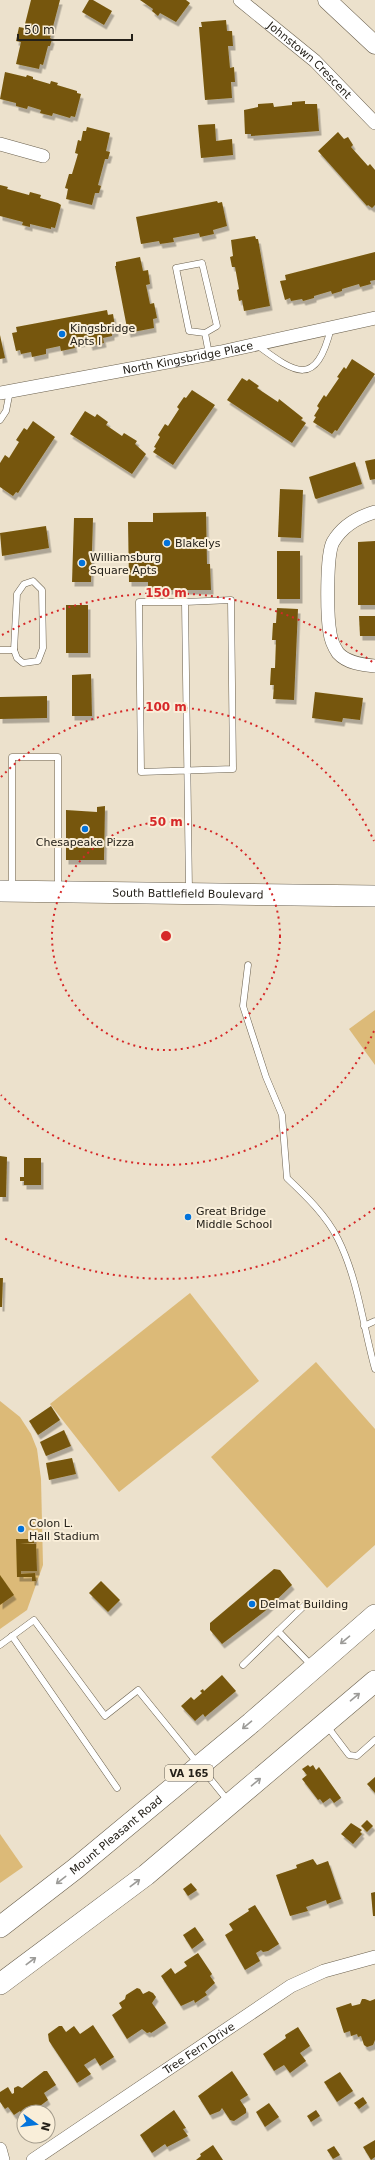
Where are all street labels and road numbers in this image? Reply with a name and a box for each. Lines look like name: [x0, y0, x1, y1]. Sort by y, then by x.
street label: Johnstown Crescent: [264, 18, 354, 102]
street label: North Kingsbridge Place: [122, 339, 254, 377]
street label: South Battlefield Boulevard: [112, 886, 264, 902]
road number: VA 165: [165, 1765, 213, 1781]
street label: Mount Pleasant Road: [67, 1793, 165, 1878]
street label: Tree Fern Drive: [160, 2020, 237, 2078]

